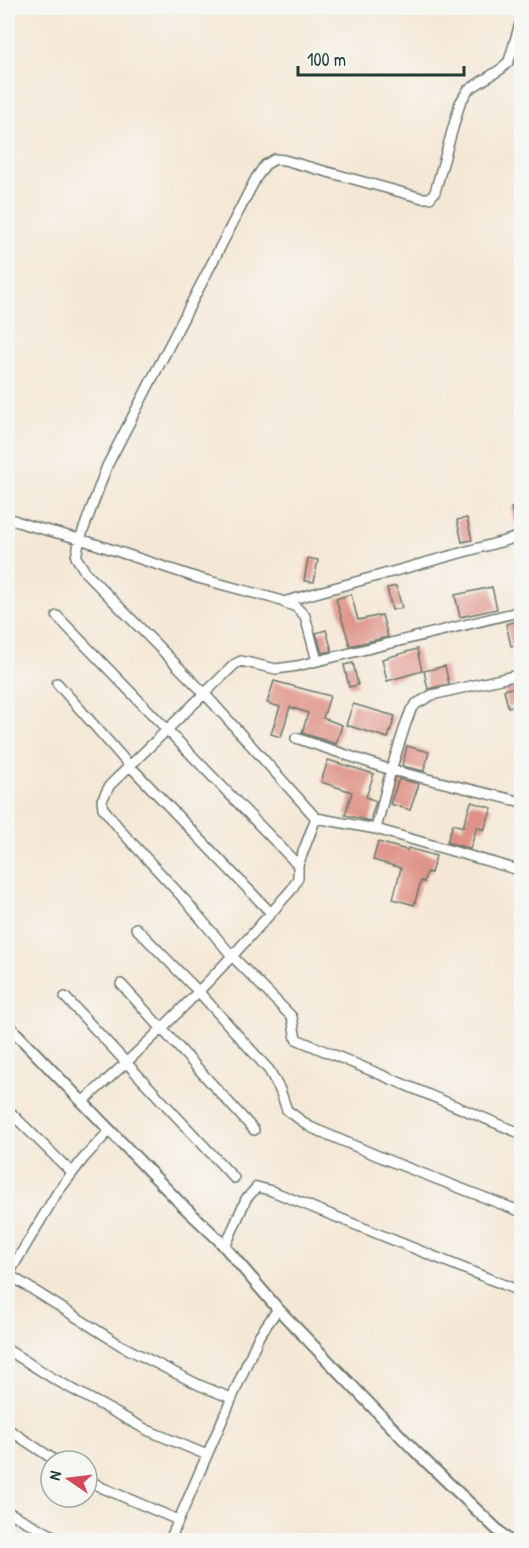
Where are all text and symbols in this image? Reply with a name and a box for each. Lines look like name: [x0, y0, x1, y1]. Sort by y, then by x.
scale bar: [298, 39, 464, 77]
text: 100 m: [307, 47, 346, 72]
north arrow: [39, 1449, 99, 1509]
text: N: [43, 1468, 66, 1482]

